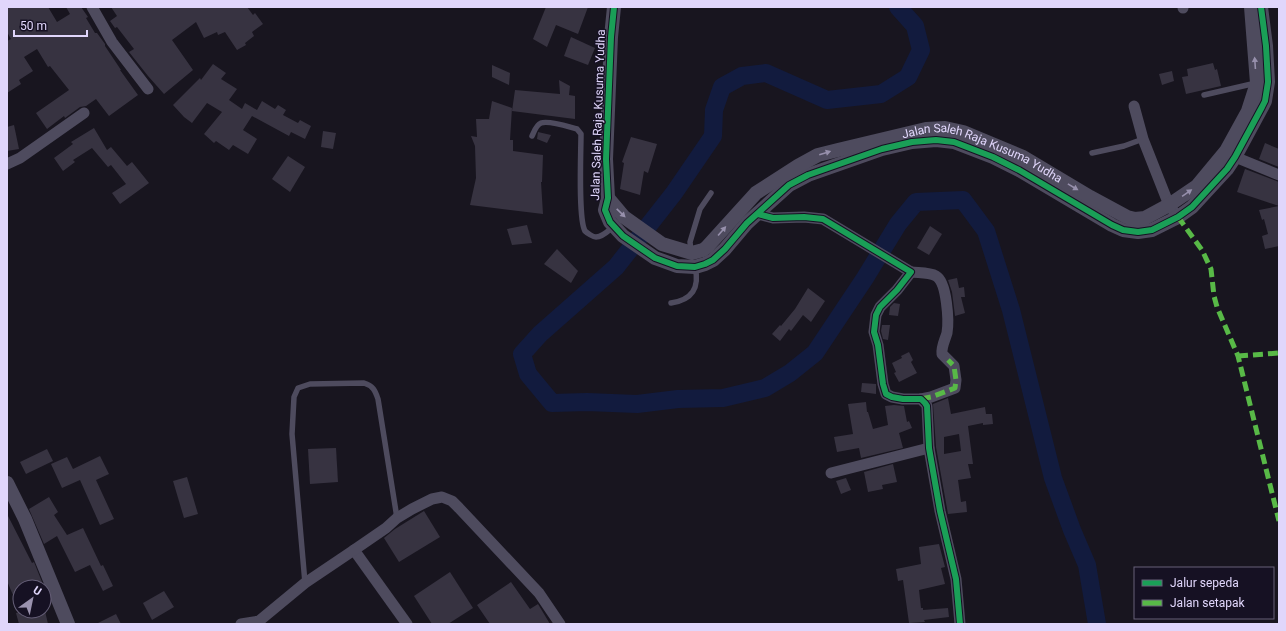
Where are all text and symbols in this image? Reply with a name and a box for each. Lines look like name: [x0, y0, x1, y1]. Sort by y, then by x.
scale bar: [14, 12, 87, 38]
text: 50 m: [20, 19, 47, 33]
street label: Jalan Saleh Raja Kusuma Yudha: [588, 29, 608, 201]
one-way arrow: [1252, 57, 1259, 69]
street label: Jalan Saleh Raja Kusuma Yudha: [900, 121, 1065, 186]
one-way arrow: [819, 150, 831, 156]
one-way arrow: [1067, 183, 1079, 190]
one-way arrow: [1182, 189, 1192, 197]
one-way arrow: [616, 208, 626, 218]
one-way arrow: [717, 226, 726, 235]
legend: [1134, 567, 1274, 619]
text: Jalur sepeda: [1170, 576, 1239, 590]
north arrow: [12, 579, 52, 619]
text: U: [31, 584, 44, 598]
text: Jalan setapak: [1170, 596, 1245, 610]

